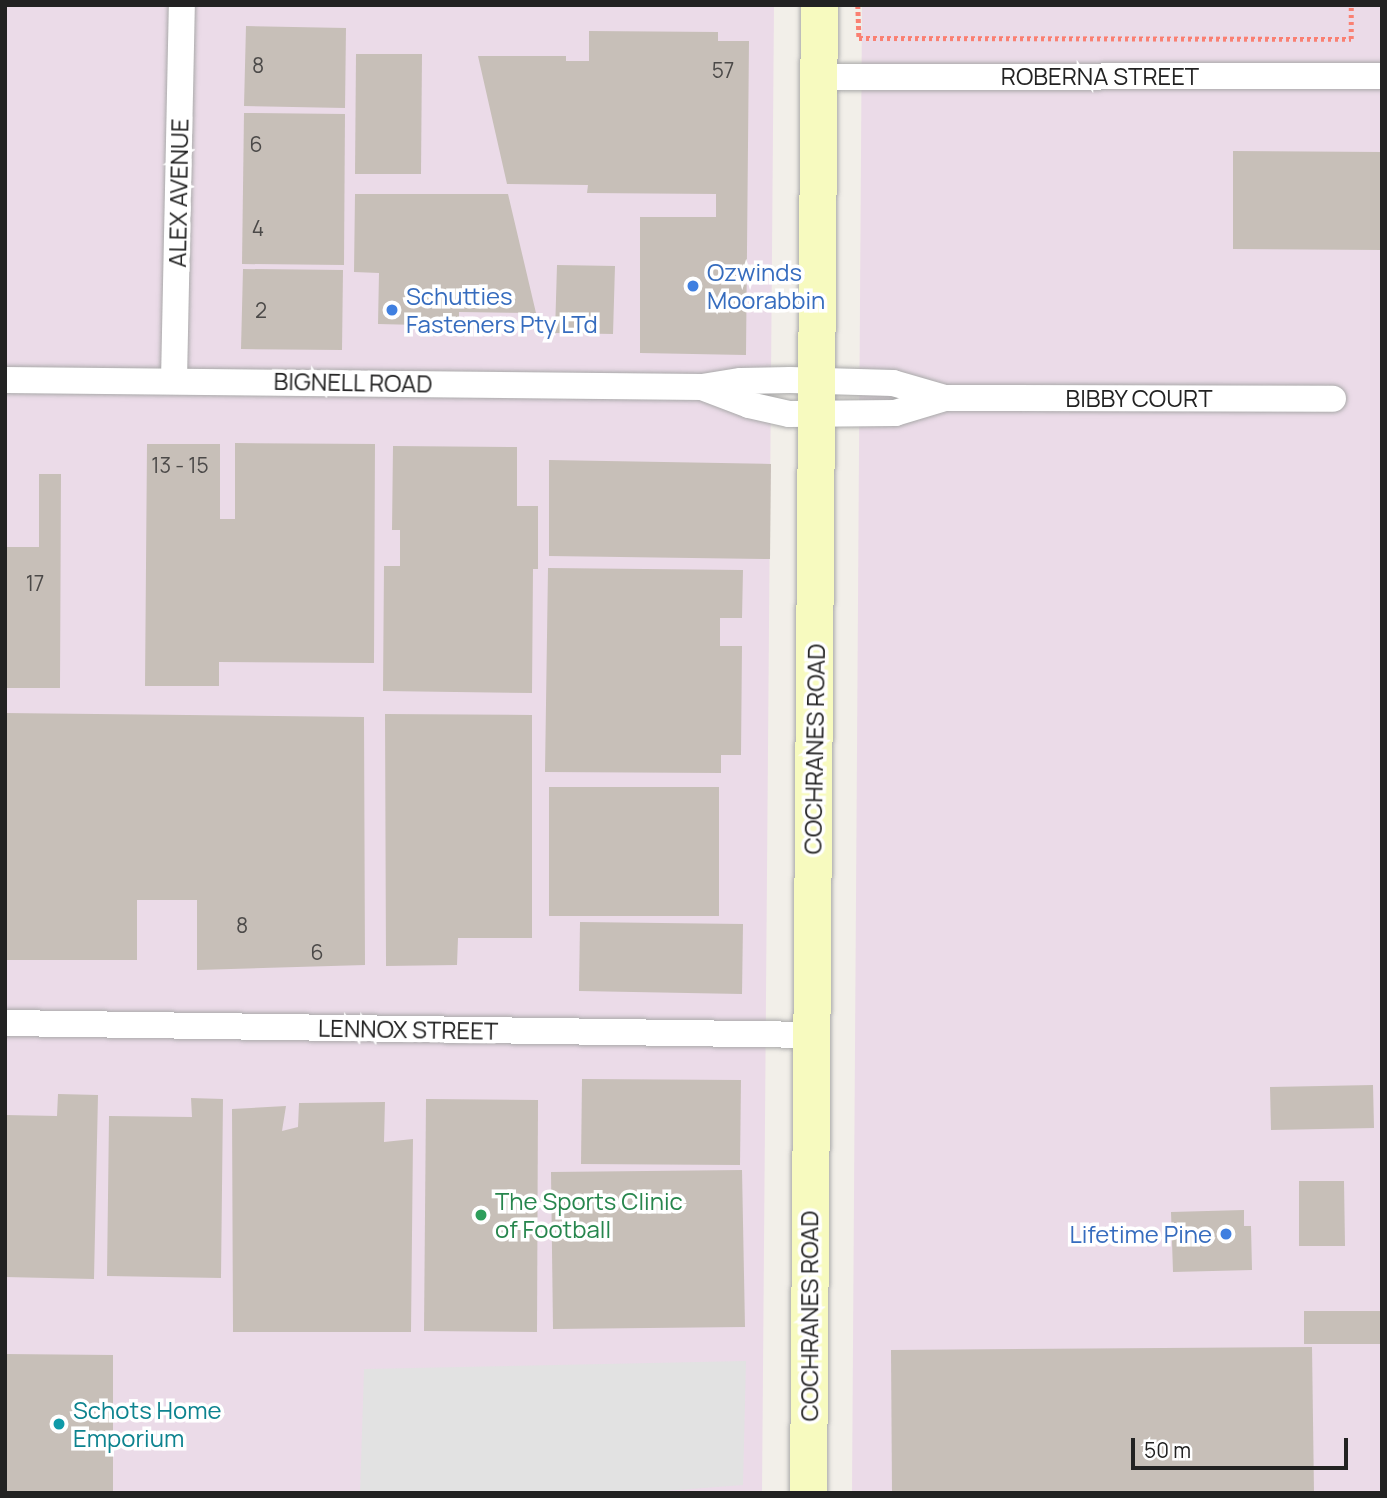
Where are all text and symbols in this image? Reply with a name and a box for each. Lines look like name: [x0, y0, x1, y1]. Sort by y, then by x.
house number: 8: [252, 52, 264, 78]
house number: 57: [712, 57, 734, 83]
street label: ROBERNA STREET: [1001, 62, 1199, 90]
street label: ALEX AVENUE: [162, 118, 194, 268]
house number: 6: [249, 131, 263, 157]
house number: 4: [252, 215, 264, 241]
place label: Ozwinds Moorabbin: [707, 258, 825, 314]
marker: Ozwinds Moorabbin: [685, 278, 701, 294]
place label: Schutties Fasteners Pty LTd: [406, 282, 598, 338]
house number: 2: [255, 297, 267, 323]
marker: Schutties Fasteners Pty LTd: [384, 302, 400, 318]
street label: BIGNELL ROAD: [273, 366, 433, 398]
street label: BIBBY COURT: [1065, 384, 1213, 412]
house number: 13 - 15: [151, 452, 209, 478]
house number: 17: [26, 570, 44, 596]
street label: COCHRANES ROAD: [798, 643, 830, 855]
house number: 8: [236, 912, 248, 938]
house number: 6: [310, 939, 324, 965]
street label: LENNOX STREET: [318, 1013, 498, 1045]
place label: The Sports Clinic of Football: [495, 1187, 683, 1243]
marker: The Sports Clinic of Football: [473, 1207, 489, 1223]
street label: COCHRANES ROAD: [795, 1211, 823, 1421]
place label: Lifetime Pine: [1069, 1220, 1212, 1248]
marker: Lifetime Pine: [1218, 1226, 1234, 1242]
place label: Schots Home Emporium: [73, 1396, 221, 1452]
marker: Schots Home Emporium: [51, 1416, 67, 1432]
scale bar: [1135, 1424, 1352, 1468]
text: 50 m: [1144, 1436, 1191, 1464]

